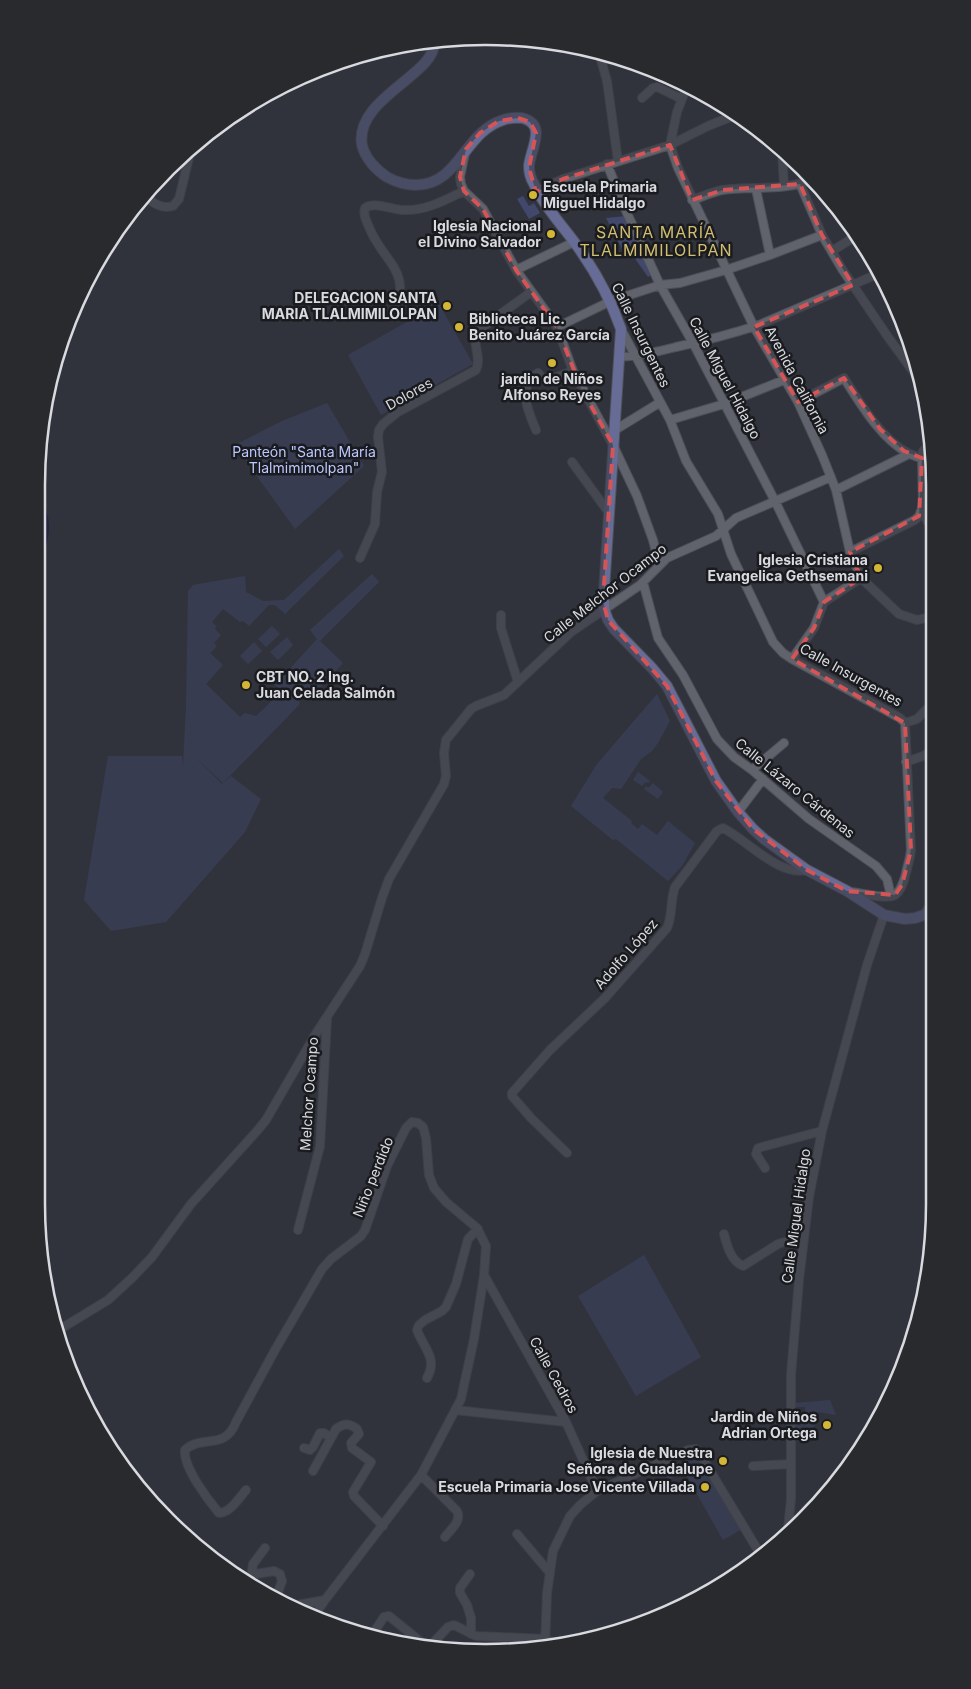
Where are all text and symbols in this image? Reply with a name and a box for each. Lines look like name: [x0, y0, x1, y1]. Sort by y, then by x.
place label: Escuela Primaria Miguel Hidalgo: [543, 178, 657, 211]
marker: Escuela Primaria Miguel Hidalgo: [527, 189, 539, 201]
place label: Iglesia Nacional el Divino Salvador: [418, 217, 541, 250]
district label: SANTA MARÍA TLALMIMILOLPAN: [580, 222, 732, 260]
marker: Iglesia Nacional el Divino Salvador: [545, 228, 557, 240]
street label: Calle Insurgentes: [609, 279, 674, 390]
place label: DELEGACION SANTA MARIA TLALMIMILOLPAN: [262, 289, 438, 322]
marker: DELEGACION SANTA MARIA TLALMIMILOLPAN: [441, 300, 453, 312]
place label: Biblioteca Lic. Benito Juárez García: [469, 310, 610, 343]
street label: Calle Miguel Hidalgo: [686, 314, 765, 442]
marker: Biblioteca Lic. Benito Juárez García: [453, 321, 465, 333]
street label: Avenida California: [762, 323, 833, 437]
marker: jardin de Niños Alfonso Reyes: [546, 357, 558, 369]
place label: jardin de Niños Alfonso Reyes: [500, 370, 603, 403]
street label: Dolores: [382, 374, 435, 413]
park label: Panteón "Santa María Tlalmimimolpan": [232, 443, 376, 476]
street label: Calle Melchor Ocampo: [540, 539, 669, 646]
place label: Iglesia Cristiana Evangelica Gethsemani: [707, 551, 868, 584]
marker: Iglesia Cristiana Evangelica Gethsemani: [872, 562, 884, 574]
street label: Calle Insurgentes: [797, 639, 906, 710]
place label: CBT NO. 2 Ing. Juan Celada Salmón: [256, 668, 395, 701]
marker: CBT NO. 2 Ing. Juan Celada Salmón: [240, 679, 252, 691]
street label: Calle Lázaro Cárdenas: [732, 734, 859, 841]
street label: Adolfo López: [590, 915, 661, 992]
street label: Melchor Ocampo: [296, 1037, 321, 1151]
street label: Niño perdido: [349, 1134, 396, 1220]
street label: Calle Miguel Hidalgo: [778, 1147, 813, 1284]
street label: Calle Cedros: [526, 1334, 582, 1416]
place label: Jardin de Niños Adrian Ortega: [711, 1408, 817, 1441]
marker: Jardin de Niños Adrian Ortega: [821, 1419, 833, 1431]
place label: Iglesia de Nuestra Señora de Guadalupe: [567, 1444, 713, 1477]
marker: Iglesia de Nuestra Señora de Guadalupe: [717, 1455, 729, 1467]
place label: Escuela Primaria Jose Vicente Villada: [438, 1478, 695, 1495]
marker: Escuela Primaria Jose Vicente Villada: [699, 1481, 711, 1493]

